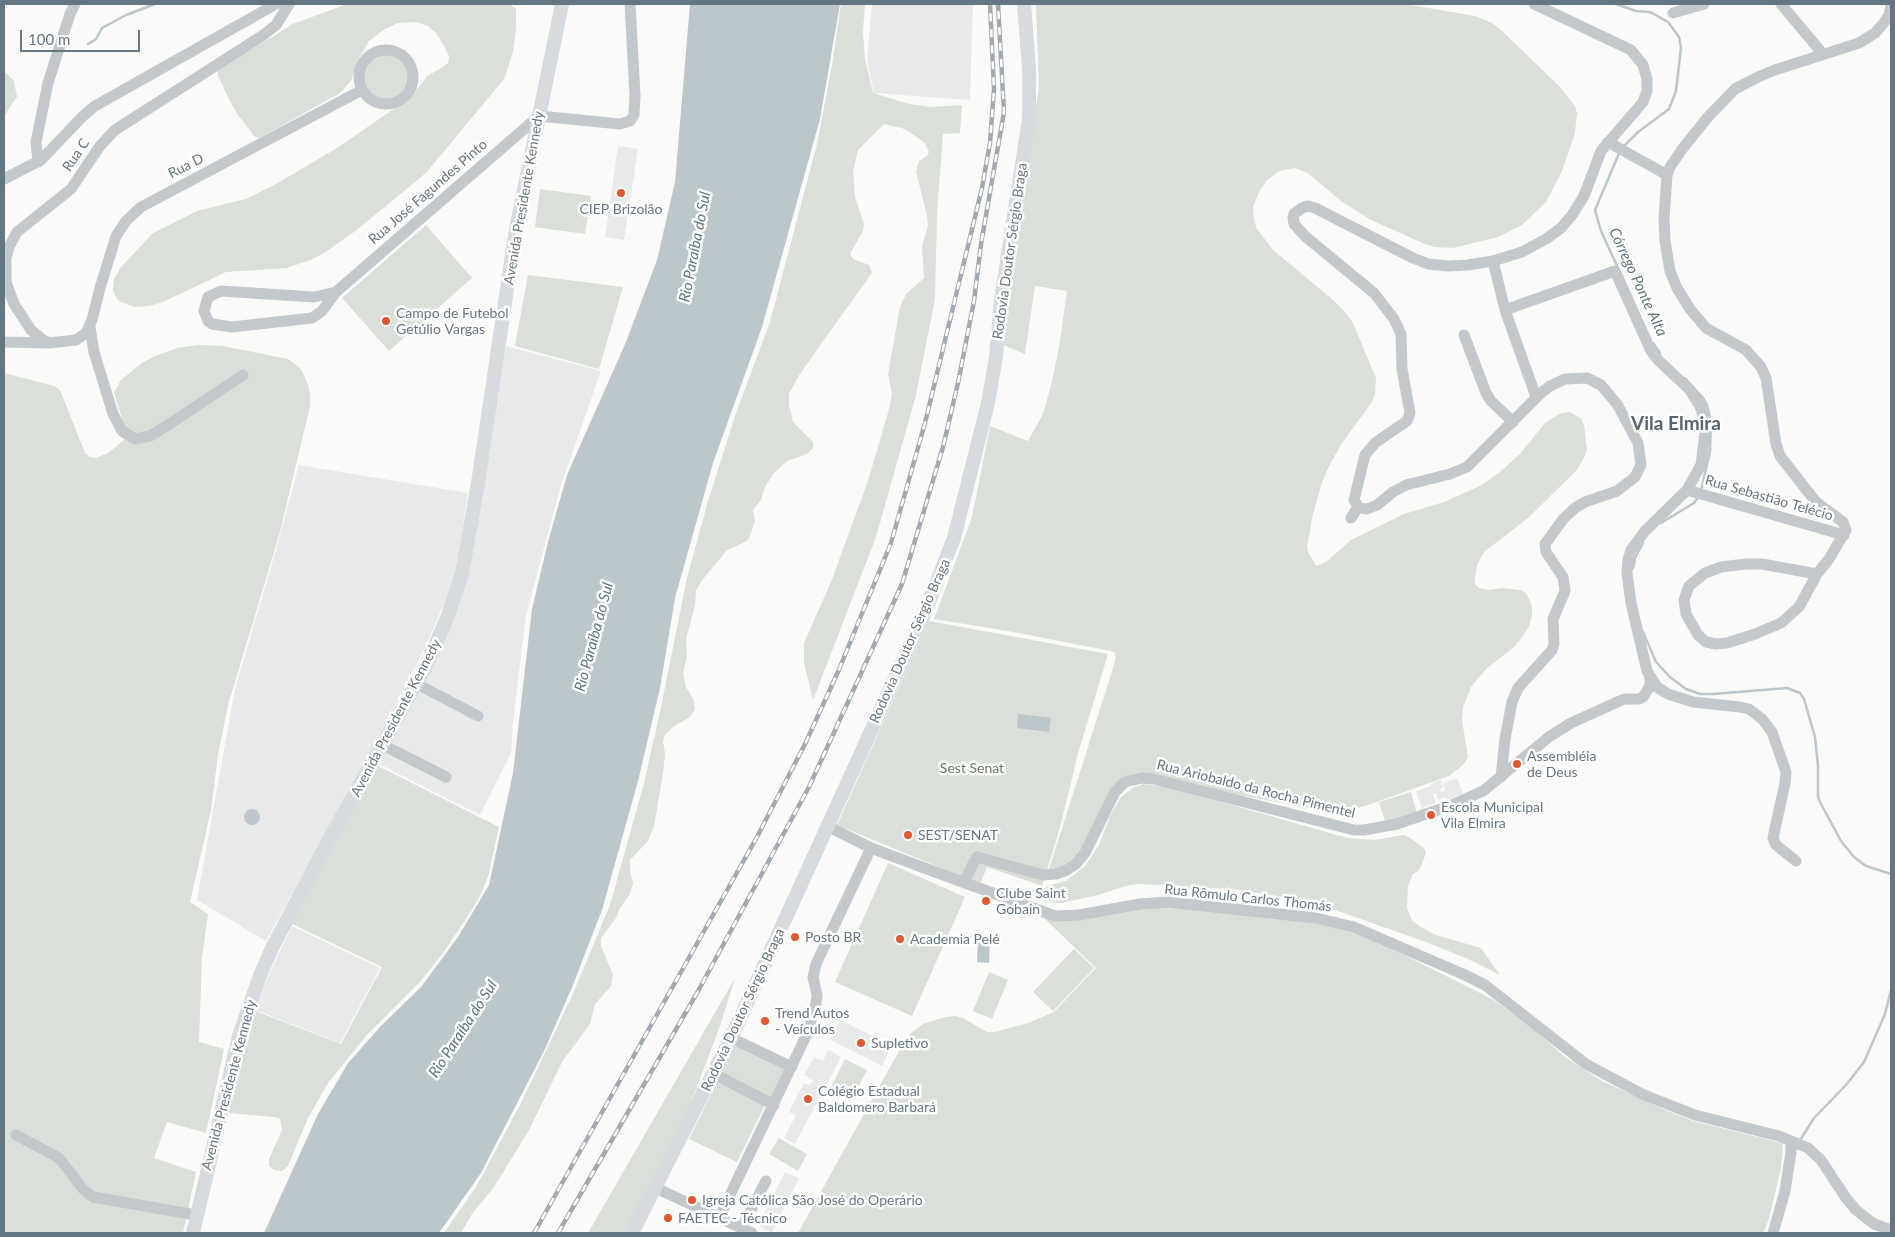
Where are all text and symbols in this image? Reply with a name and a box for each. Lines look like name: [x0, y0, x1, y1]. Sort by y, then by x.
scale bar: [22, 20, 142, 52]
text: 100 m: [28, 30, 70, 48]
street label: Avenida Presidente Kennedy: [500, 110, 548, 286]
street label: Rua C: [59, 135, 93, 175]
street label: Rua José Fagundes Pinto: [365, 136, 491, 248]
street label: Rua D: [165, 150, 207, 182]
street label: Rodovia Doutor Sérgio Braga: [989, 162, 1031, 340]
marker: CIEP Brizolão: [615, 187, 627, 199]
water label: Rio Paraíba do Sul: [675, 190, 715, 304]
place label: CIEP Brizolão: [579, 201, 663, 217]
water label: Córrego Ponte Alta: [1605, 225, 1671, 339]
place label: Campo de Futebol Getúlio Vargas: [396, 305, 509, 338]
marker: Campo de Futebol Getúlio Vargas: [380, 315, 392, 327]
district label: Vila Elmira: [1631, 413, 1721, 435]
street label: Rua Sebastião Telécio: [1703, 472, 1835, 524]
street label: Rodovia Doutor Sérgio Braga: [866, 556, 954, 726]
water label: Rio Paraíba do Sul: [571, 581, 617, 693]
street label: Avenida Presidente Kennedy: [347, 636, 445, 800]
place label: Assembléia de Deus: [1527, 748, 1596, 780]
street label: Rua Ariobaldo da Rocha Pimentel: [1155, 756, 1357, 822]
marker: Assembléia de Deus: [1511, 758, 1523, 770]
park label: Sest Senat: [940, 760, 1004, 776]
place label: Escola Municipal Vila Elmira: [1441, 799, 1543, 832]
marker: Escola Municipal Vila Elmira: [1425, 809, 1437, 821]
place label: SEST/SENAT: [918, 827, 998, 843]
marker: SEST/SENAT: [902, 829, 914, 841]
street label: Rua Rômulo Carlos Thomás: [1164, 881, 1332, 915]
place label: Clube Saint Gobain: [996, 885, 1066, 918]
marker: Clube Saint Gobain: [980, 895, 992, 907]
street label: Rodovia Doutor Sérgio Braga: [698, 926, 788, 1094]
place label: Posto BR: [805, 929, 861, 945]
marker: Posto BR: [789, 931, 801, 943]
place label: Academia Pelé: [910, 931, 1000, 947]
marker: Academia Pelé: [894, 933, 906, 945]
water label: Rio Paraíba do Sul: [425, 977, 501, 1081]
street label: Avenida Presidente Kennedy: [198, 998, 260, 1172]
place label: Trend Autos - Veículos: [775, 1005, 849, 1038]
marker: Trend Autos - Veículos: [759, 1015, 771, 1027]
place label: Supletivo: [871, 1035, 928, 1051]
marker: Supletivo: [855, 1037, 867, 1049]
place label: Colégio Estadual Baldomero Barbará: [818, 1083, 936, 1116]
marker: Colégio Estadual Baldomero Barbará: [802, 1093, 814, 1105]
place label: Igreja Católica São José do Operário: [702, 1192, 923, 1208]
marker: Igreja Católica São José do Operário: [686, 1194, 698, 1206]
place label: FAETEC - Técnico: [678, 1210, 787, 1226]
marker: FAETEC - Técnico: [662, 1212, 674, 1224]

